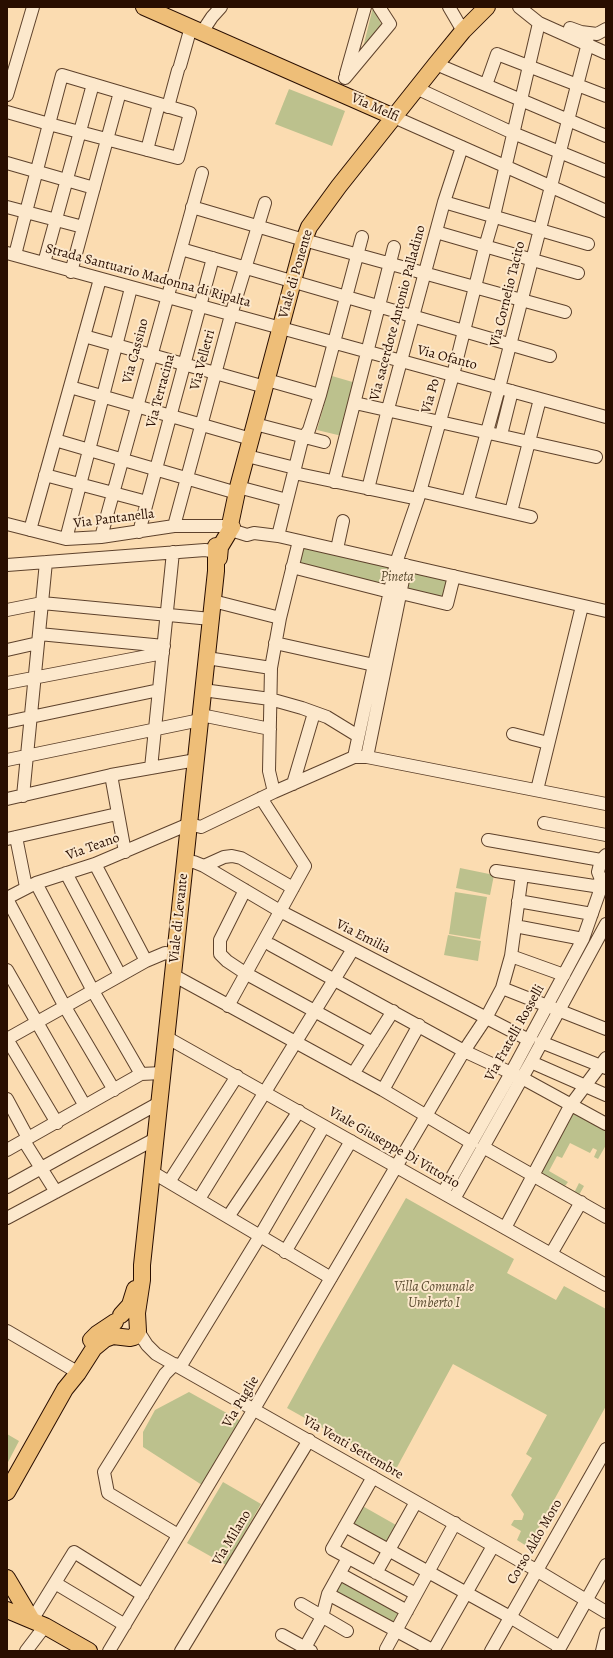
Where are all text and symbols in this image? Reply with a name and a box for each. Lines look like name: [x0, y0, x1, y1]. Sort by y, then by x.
street label: Via Melfi: [348, 90, 402, 126]
street label: Via sacerdote Antonio Palladino: [367, 224, 429, 402]
street label: Viale di Ponente: [275, 228, 317, 320]
street label: Strada Santuario Madonna di Ripalta: [43, 240, 253, 312]
street label: Via Cornelio Tacito: [487, 240, 529, 348]
street label: Via Cassino: [119, 317, 153, 385]
street label: Via Velletri: [187, 328, 219, 392]
street label: Via Ofanto: [415, 342, 479, 374]
street label: Via Terracina: [143, 352, 179, 430]
street label: Via Po: [418, 377, 444, 415]
street label: Via Pantanella: [73, 506, 155, 532]
park label: Pineta: [380, 570, 414, 586]
street label: Via Teano: [64, 830, 122, 864]
street label: Viale di Levante: [166, 873, 192, 963]
street label: Via Emilia: [333, 916, 393, 958]
street label: Via Fratelli Rosselli: [482, 982, 548, 1084]
street label: Viale Giuseppe Di Vittorio: [326, 1104, 462, 1192]
park label: Villa Comunale Umberto I: [394, 1280, 474, 1312]
street label: Via Puglie: [219, 1373, 263, 1431]
street label: Via Venti Settembre: [300, 1412, 406, 1484]
street label: Corso Aldo Moro: [504, 1496, 566, 1588]
street label: Via Milano: [209, 1507, 255, 1569]

